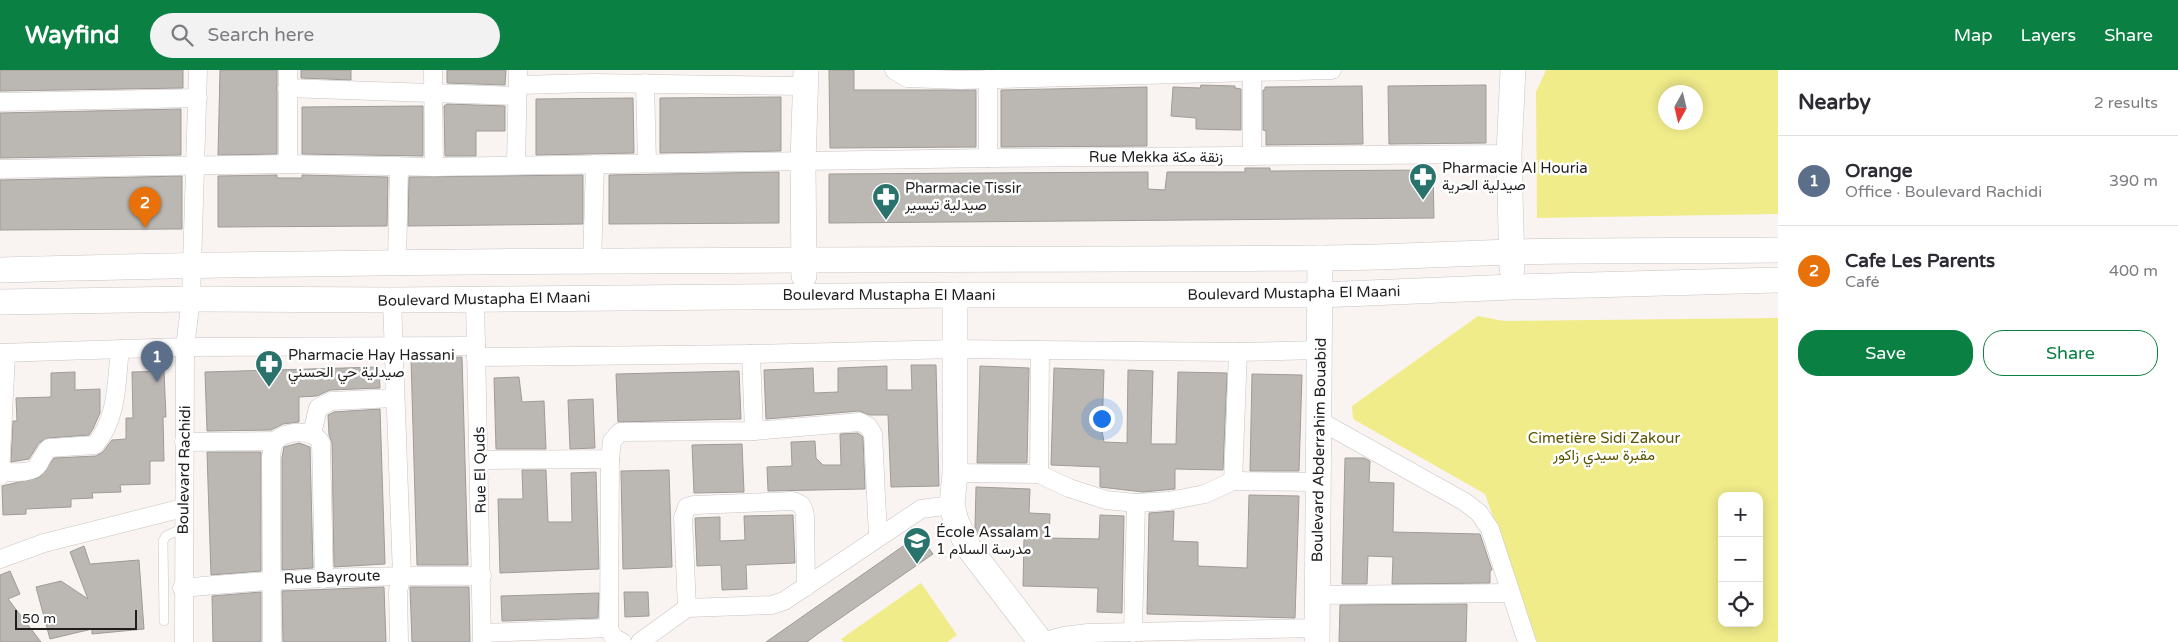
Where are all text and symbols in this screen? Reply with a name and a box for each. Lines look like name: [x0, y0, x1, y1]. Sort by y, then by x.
search box: [150, 13, 500, 58]
text: Wayfind: [25, 21, 120, 50]
icon: search: [168, 21, 196, 49]
text: Search here: [208, 24, 314, 46]
text: Map: [1954, 24, 1993, 46]
text: Layers: [2021, 24, 2076, 46]
text: Share: [2104, 24, 2153, 46]
north arrow: [1658, 85, 1703, 130]
text: Nearby: [1798, 90, 1871, 115]
text: 2 results: [2094, 93, 2158, 113]
street label: Rue Mekka زنقة مكة: [1089, 148, 1223, 166]
place label: Pharmacie Al Houria صيدلية الحرية: [1442, 159, 1588, 194]
text: Orange: [1845, 160, 1913, 182]
pharmacy icon: Pharmacie Al Houria صيدلية الحرية: [1408, 162, 1438, 201]
text: 1: [1809, 171, 1819, 191]
text: 390 m: [2109, 171, 2158, 191]
place label: Pharmacie Tissir صيدلية تيسير: [904, 179, 1021, 214]
pharmacy icon: Pharmacie Tissir صيدلية تيسير: [871, 182, 901, 221]
text: Office · Boulevard Rachidi: [1845, 182, 2042, 202]
pin: 2: [129, 187, 161, 228]
text: Cafe Les Parents: [1845, 250, 1995, 272]
text: 2: [1809, 261, 1819, 281]
text: 400 m: [2109, 261, 2158, 281]
text: Café: [1845, 272, 1880, 292]
street label: Boulevard Mustapha El Maani: [1187, 282, 1401, 304]
street label: Boulevard Mustapha El Maani: [783, 286, 996, 304]
street label: Boulevard Mustapha El Maani: [377, 288, 591, 310]
button: Save: [1798, 330, 1973, 376]
button: Share: [1983, 330, 2158, 376]
street label: Boulevard Abderrahim Bouabid: [1308, 338, 1330, 562]
pin: 1: [141, 341, 173, 382]
place label: Pharmacie Hay Hassani صيدلية حي الحسني: [288, 346, 455, 385]
pharmacy icon: Pharmacie Hay Hassani صيدلية حي الحسني: [254, 349, 284, 388]
street label: Boulevard Rachidi: [174, 405, 194, 535]
your location: [1089, 406, 1115, 432]
street label: Rue El Quds: [470, 426, 490, 514]
park label: Cimetière Sidi Zakour مقبرة سيدي زاكور: [1528, 429, 1680, 468]
map controls: [1718, 492, 1763, 627]
button: +: [1718, 492, 1763, 537]
place label: École Assalam 1 مدرسة السلام 1: [936, 523, 1052, 559]
school or university icon: École Assalam 1 مدرسة السلام 1: [902, 526, 932, 565]
button: −: [1718, 537, 1763, 582]
street label: Rue Bayroute: [283, 566, 381, 588]
button: locate: [1718, 582, 1763, 627]
scale bar: [15, 607, 138, 630]
text: 50 m: [22, 610, 56, 627]

